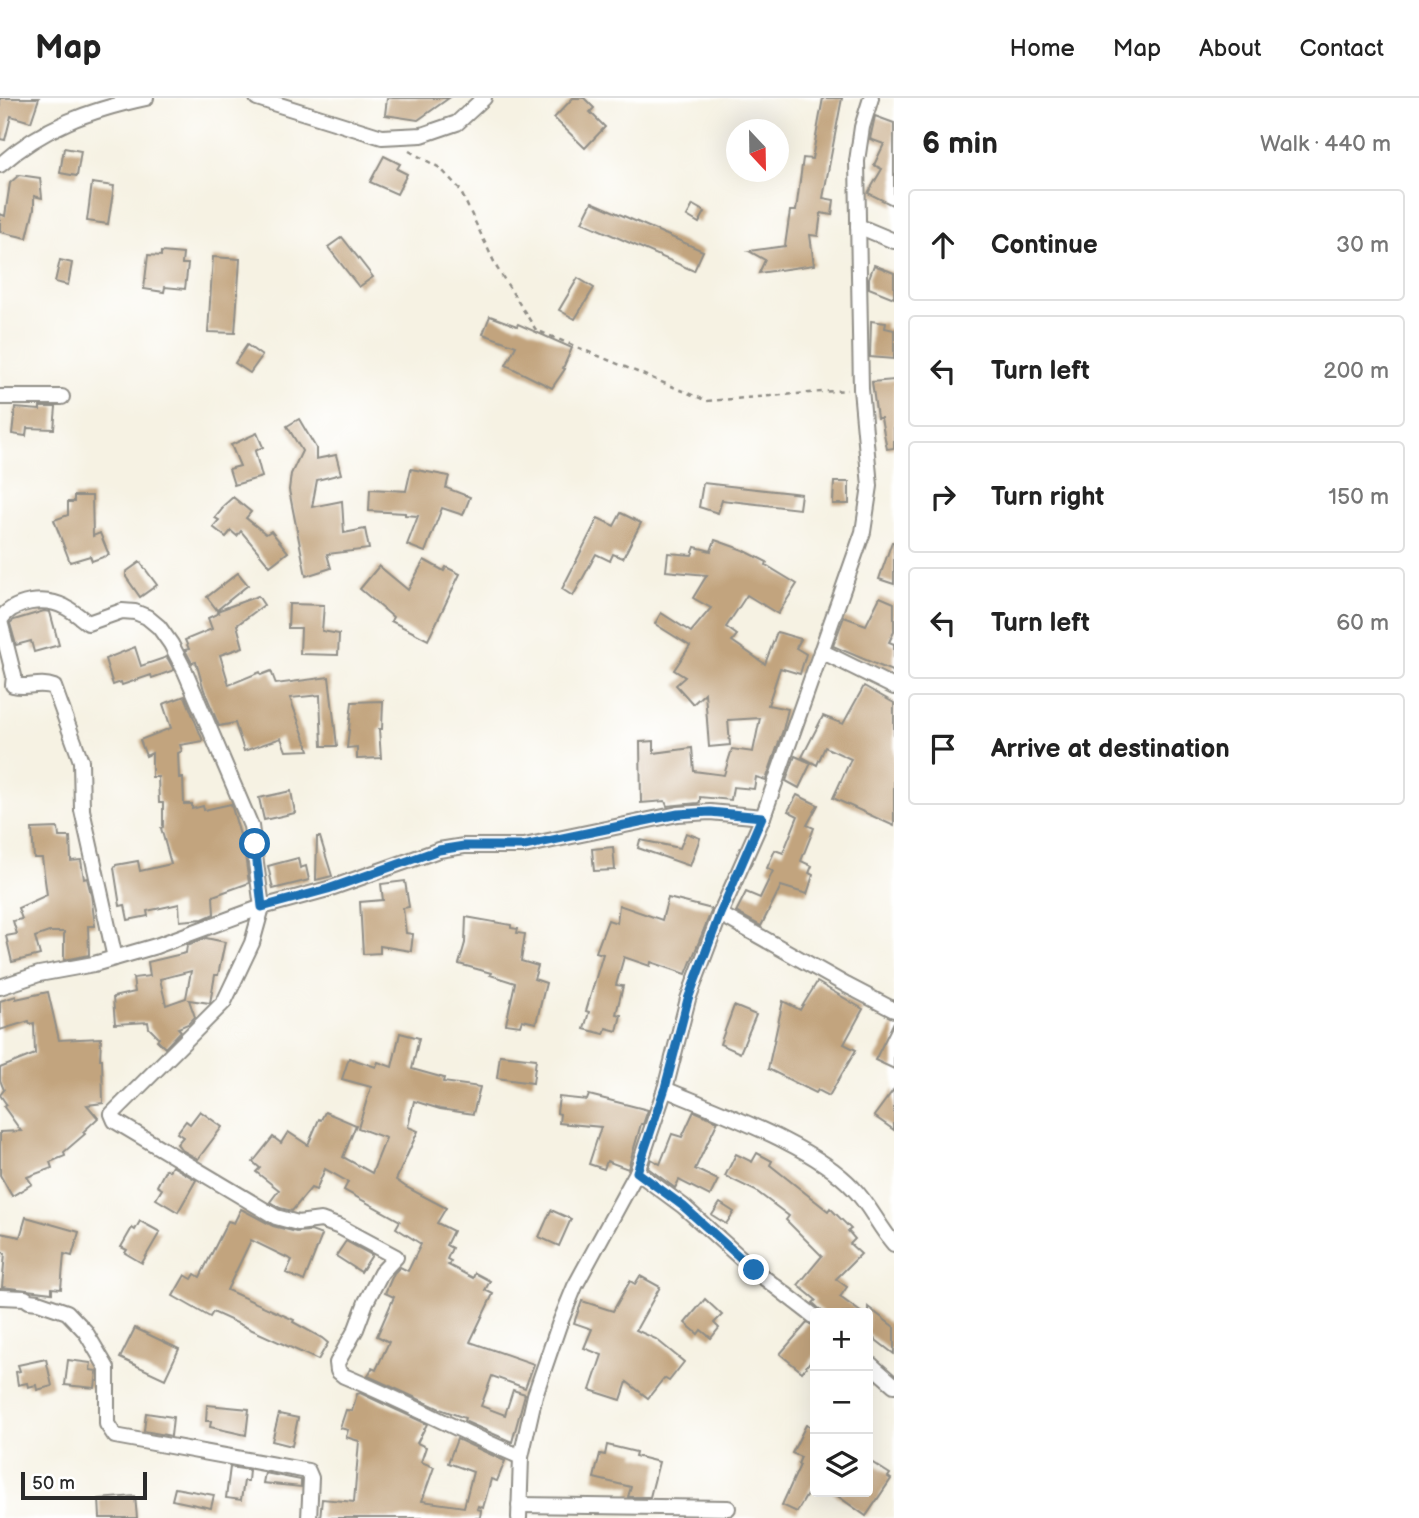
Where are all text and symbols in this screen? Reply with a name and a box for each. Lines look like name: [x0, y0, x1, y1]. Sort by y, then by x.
text: Map: [35, 28, 101, 68]
text: Home: [1010, 34, 1075, 63]
text: Map: [1113, 34, 1161, 63]
text: About: [1199, 34, 1261, 63]
text: Contact: [1299, 34, 1384, 63]
north arrow: [726, 119, 789, 182]
text: 6 min: [922, 126, 998, 162]
text: Walk · 440 m: [1260, 130, 1391, 158]
icon: ahead: [924, 226, 962, 264]
text: Continue: [991, 230, 1098, 261]
text: 30 m: [1336, 231, 1389, 259]
icon: left: [924, 352, 962, 390]
text: Turn left: [991, 356, 1090, 387]
text: 200 m: [1323, 357, 1389, 385]
icon: right: [924, 478, 962, 516]
text: Turn right: [991, 482, 1104, 513]
text: 150 m: [1328, 483, 1389, 511]
icon: left: [924, 604, 962, 642]
text: Turn left: [991, 608, 1090, 639]
text: 60 m: [1336, 609, 1389, 637]
icon: arrive: [924, 730, 962, 768]
text: Arrive at destination: [991, 734, 1230, 765]
route start: [239, 828, 270, 859]
route end: [738, 1254, 769, 1285]
map controls: [810, 1308, 873, 1497]
button: +: [810, 1308, 873, 1371]
button: −: [810, 1371, 873, 1434]
button: layers: [810, 1434, 873, 1497]
scale bar: [21, 1469, 147, 1501]
text: 50 m: [32, 1472, 75, 1495]

